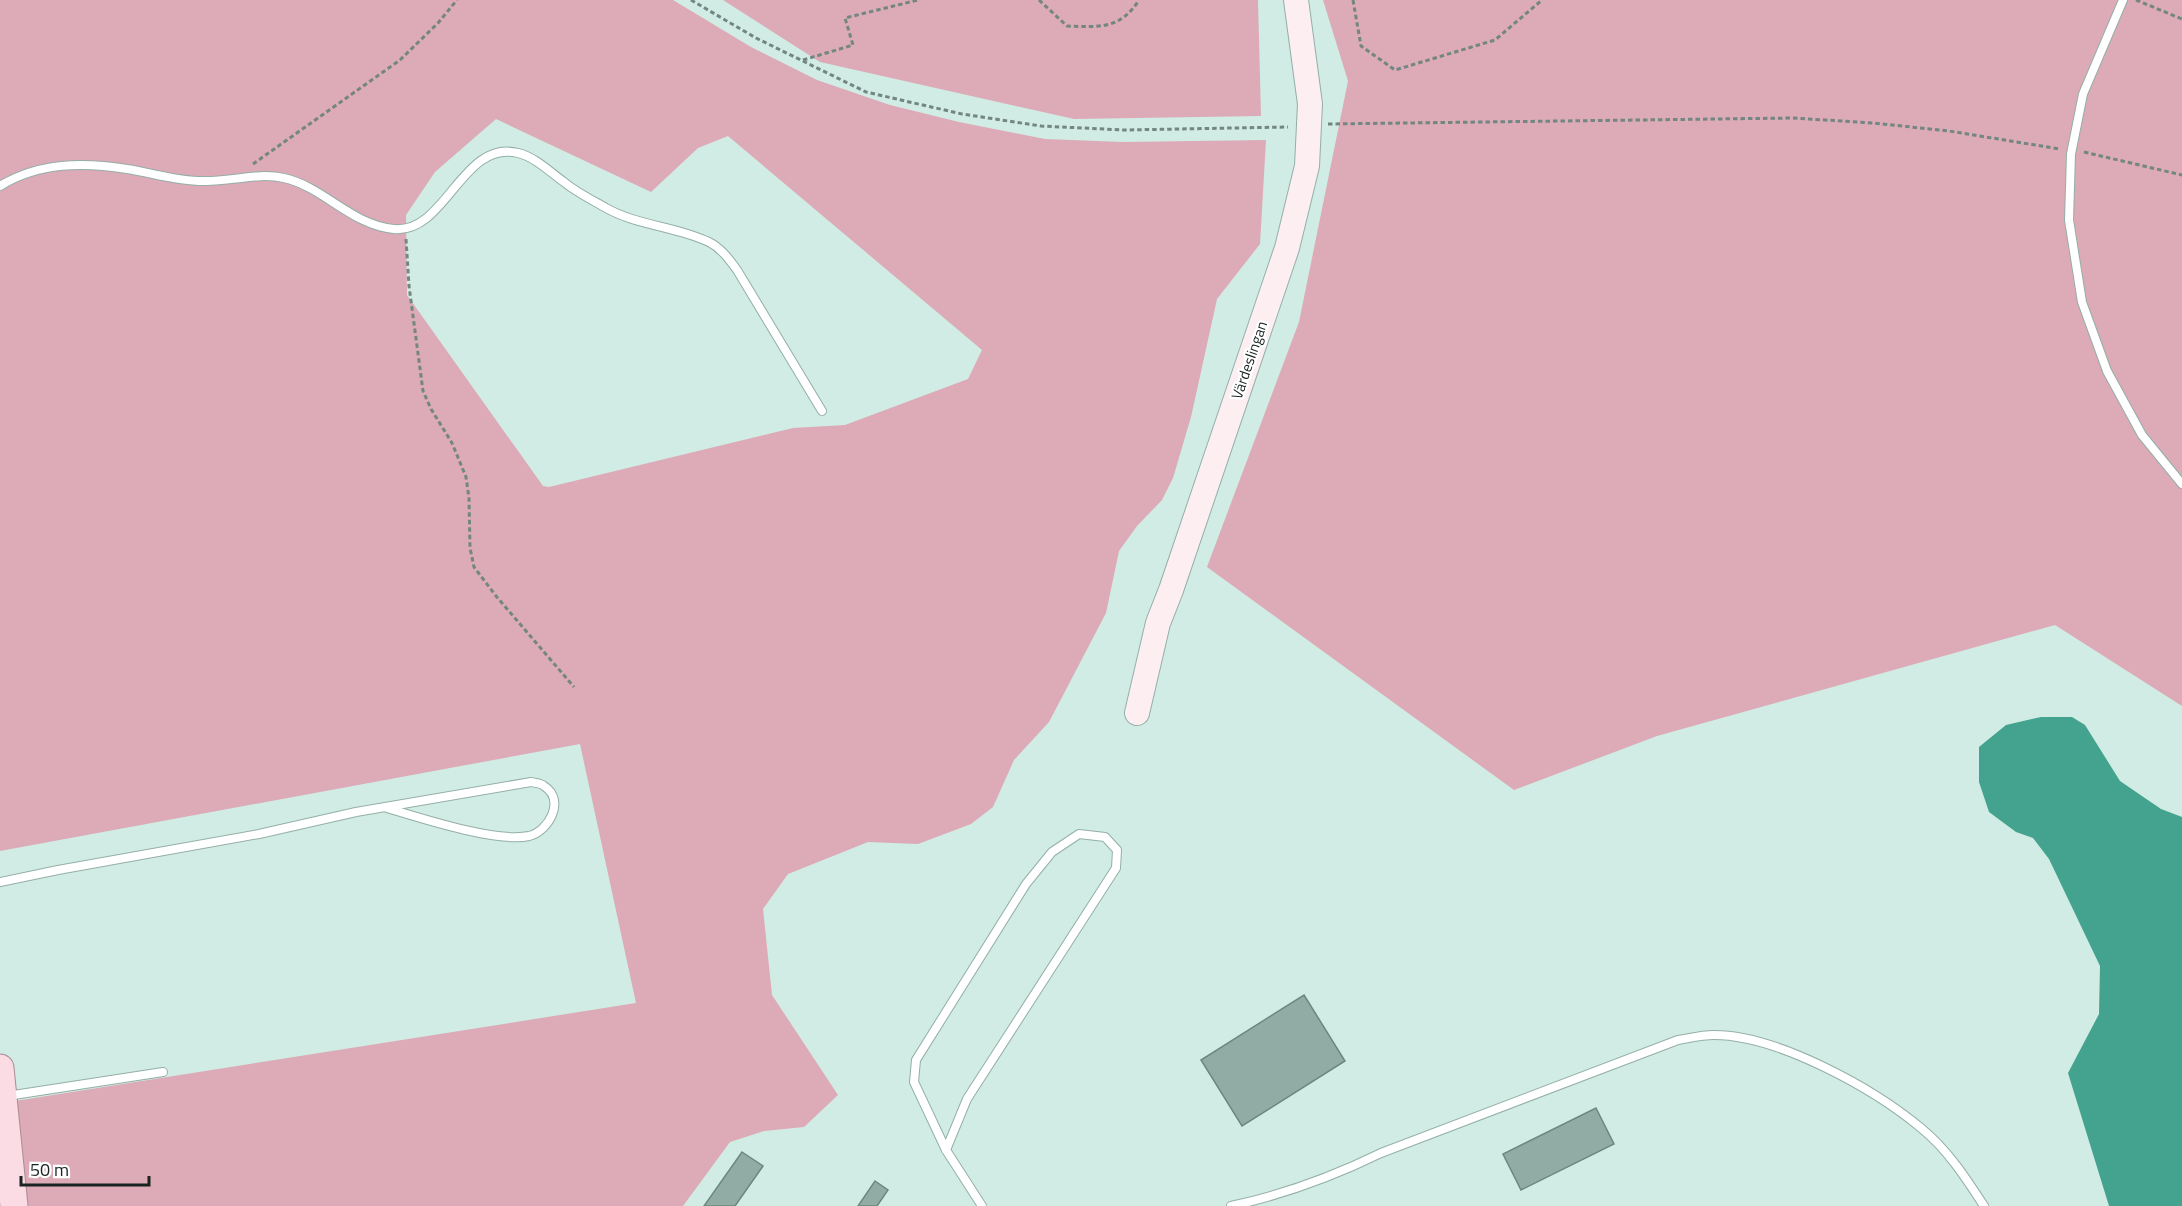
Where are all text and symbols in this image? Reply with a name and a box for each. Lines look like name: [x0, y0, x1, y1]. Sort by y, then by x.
street label: Värdeslingan: [1225, 318, 1273, 402]
scale bar: [21, 1149, 148, 1187]
text: 50 m: [30, 1156, 69, 1183]

